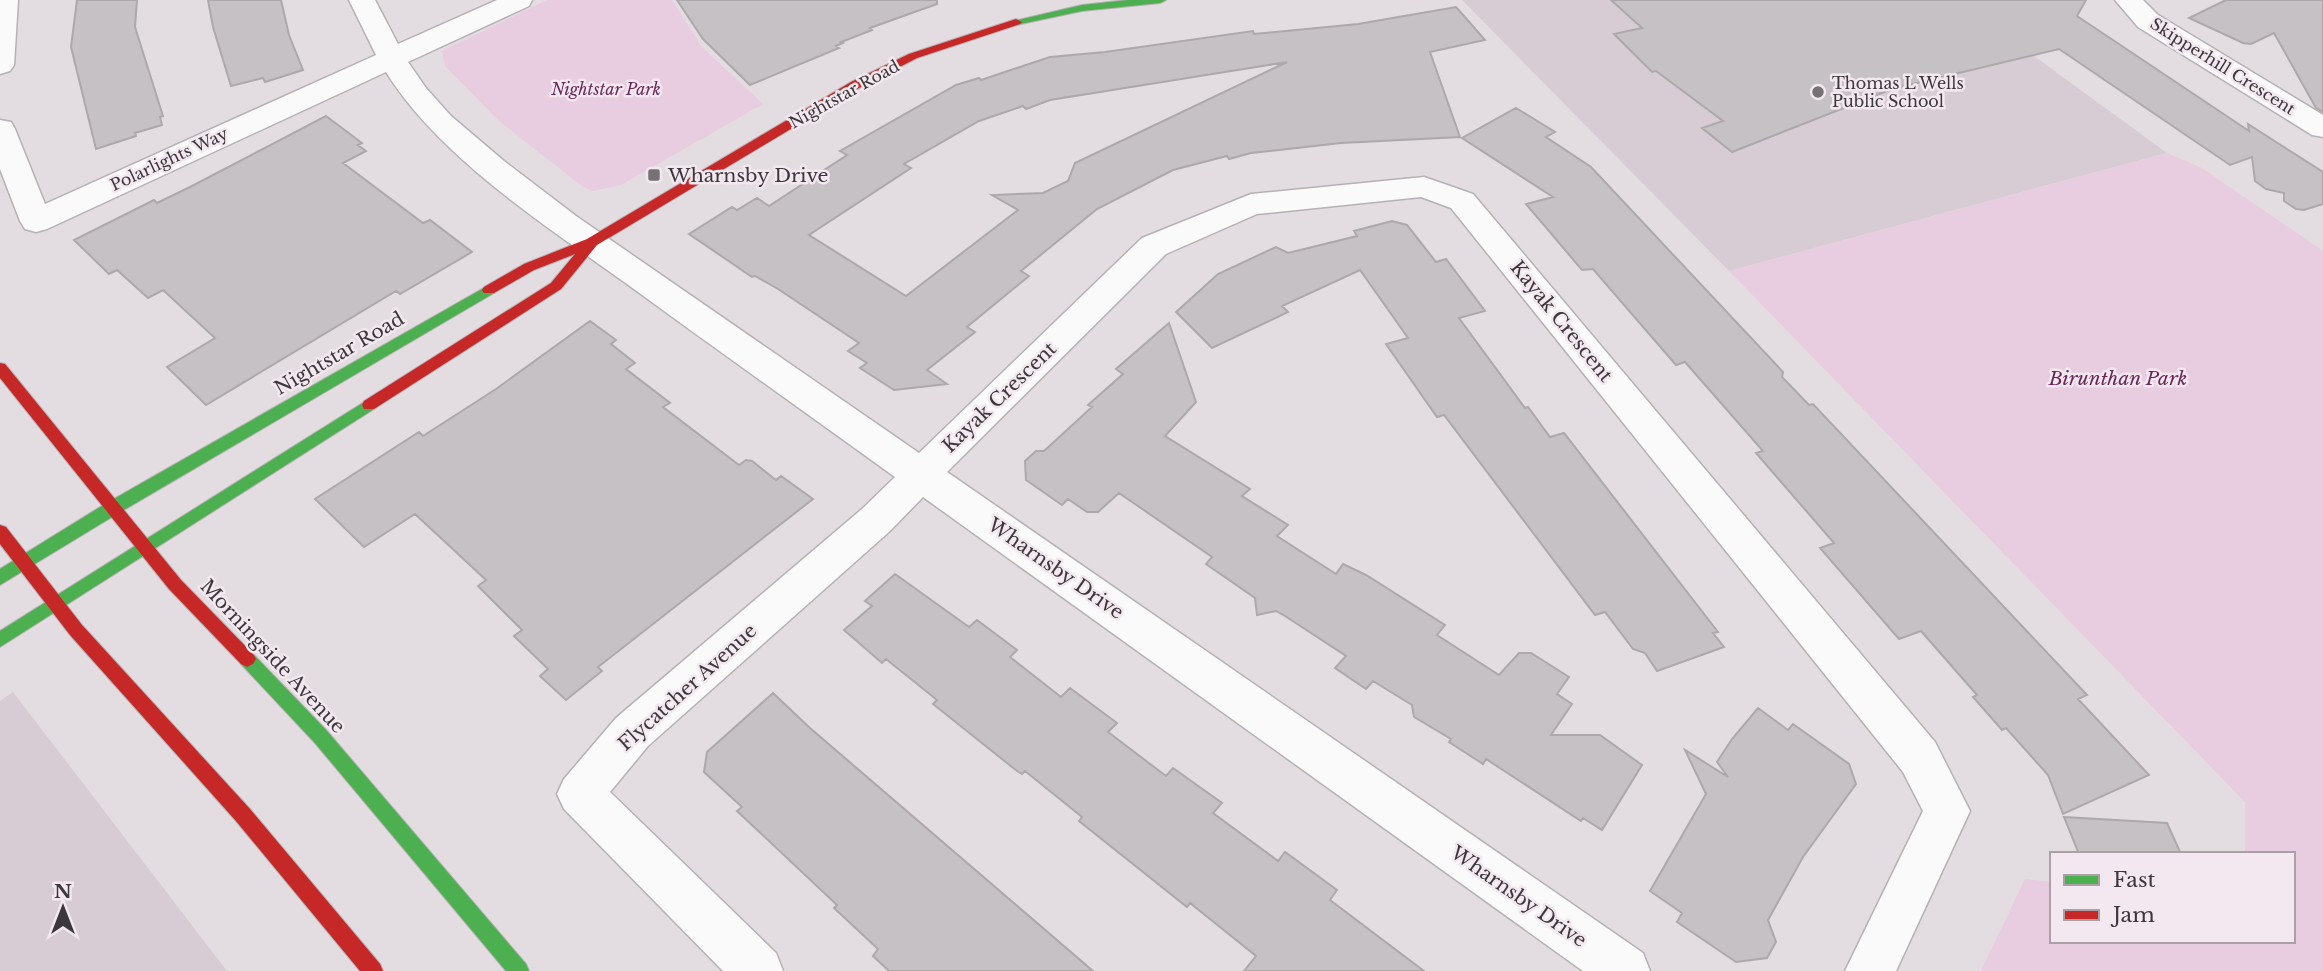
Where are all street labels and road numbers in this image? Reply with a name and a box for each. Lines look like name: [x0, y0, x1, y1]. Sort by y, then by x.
street label: Skipperhill Crescent: [2147, 13, 2299, 119]
street label: Nightstar Road: [785, 55, 903, 133]
street label: Polarlights Way: [107, 123, 232, 195]
street label: Kayak Crescent: [1506, 256, 1618, 387]
street label: Nightstar Road: [270, 307, 408, 400]
street label: Kayak Crescent: [938, 337, 1062, 457]
street label: Wharnsby Drive: [983, 512, 1128, 624]
street label: Morningside Avenue: [195, 575, 350, 738]
street label: Flycatcher Avenue: [613, 619, 761, 756]
street label: Wharnsby Drive: [1446, 840, 1591, 952]

